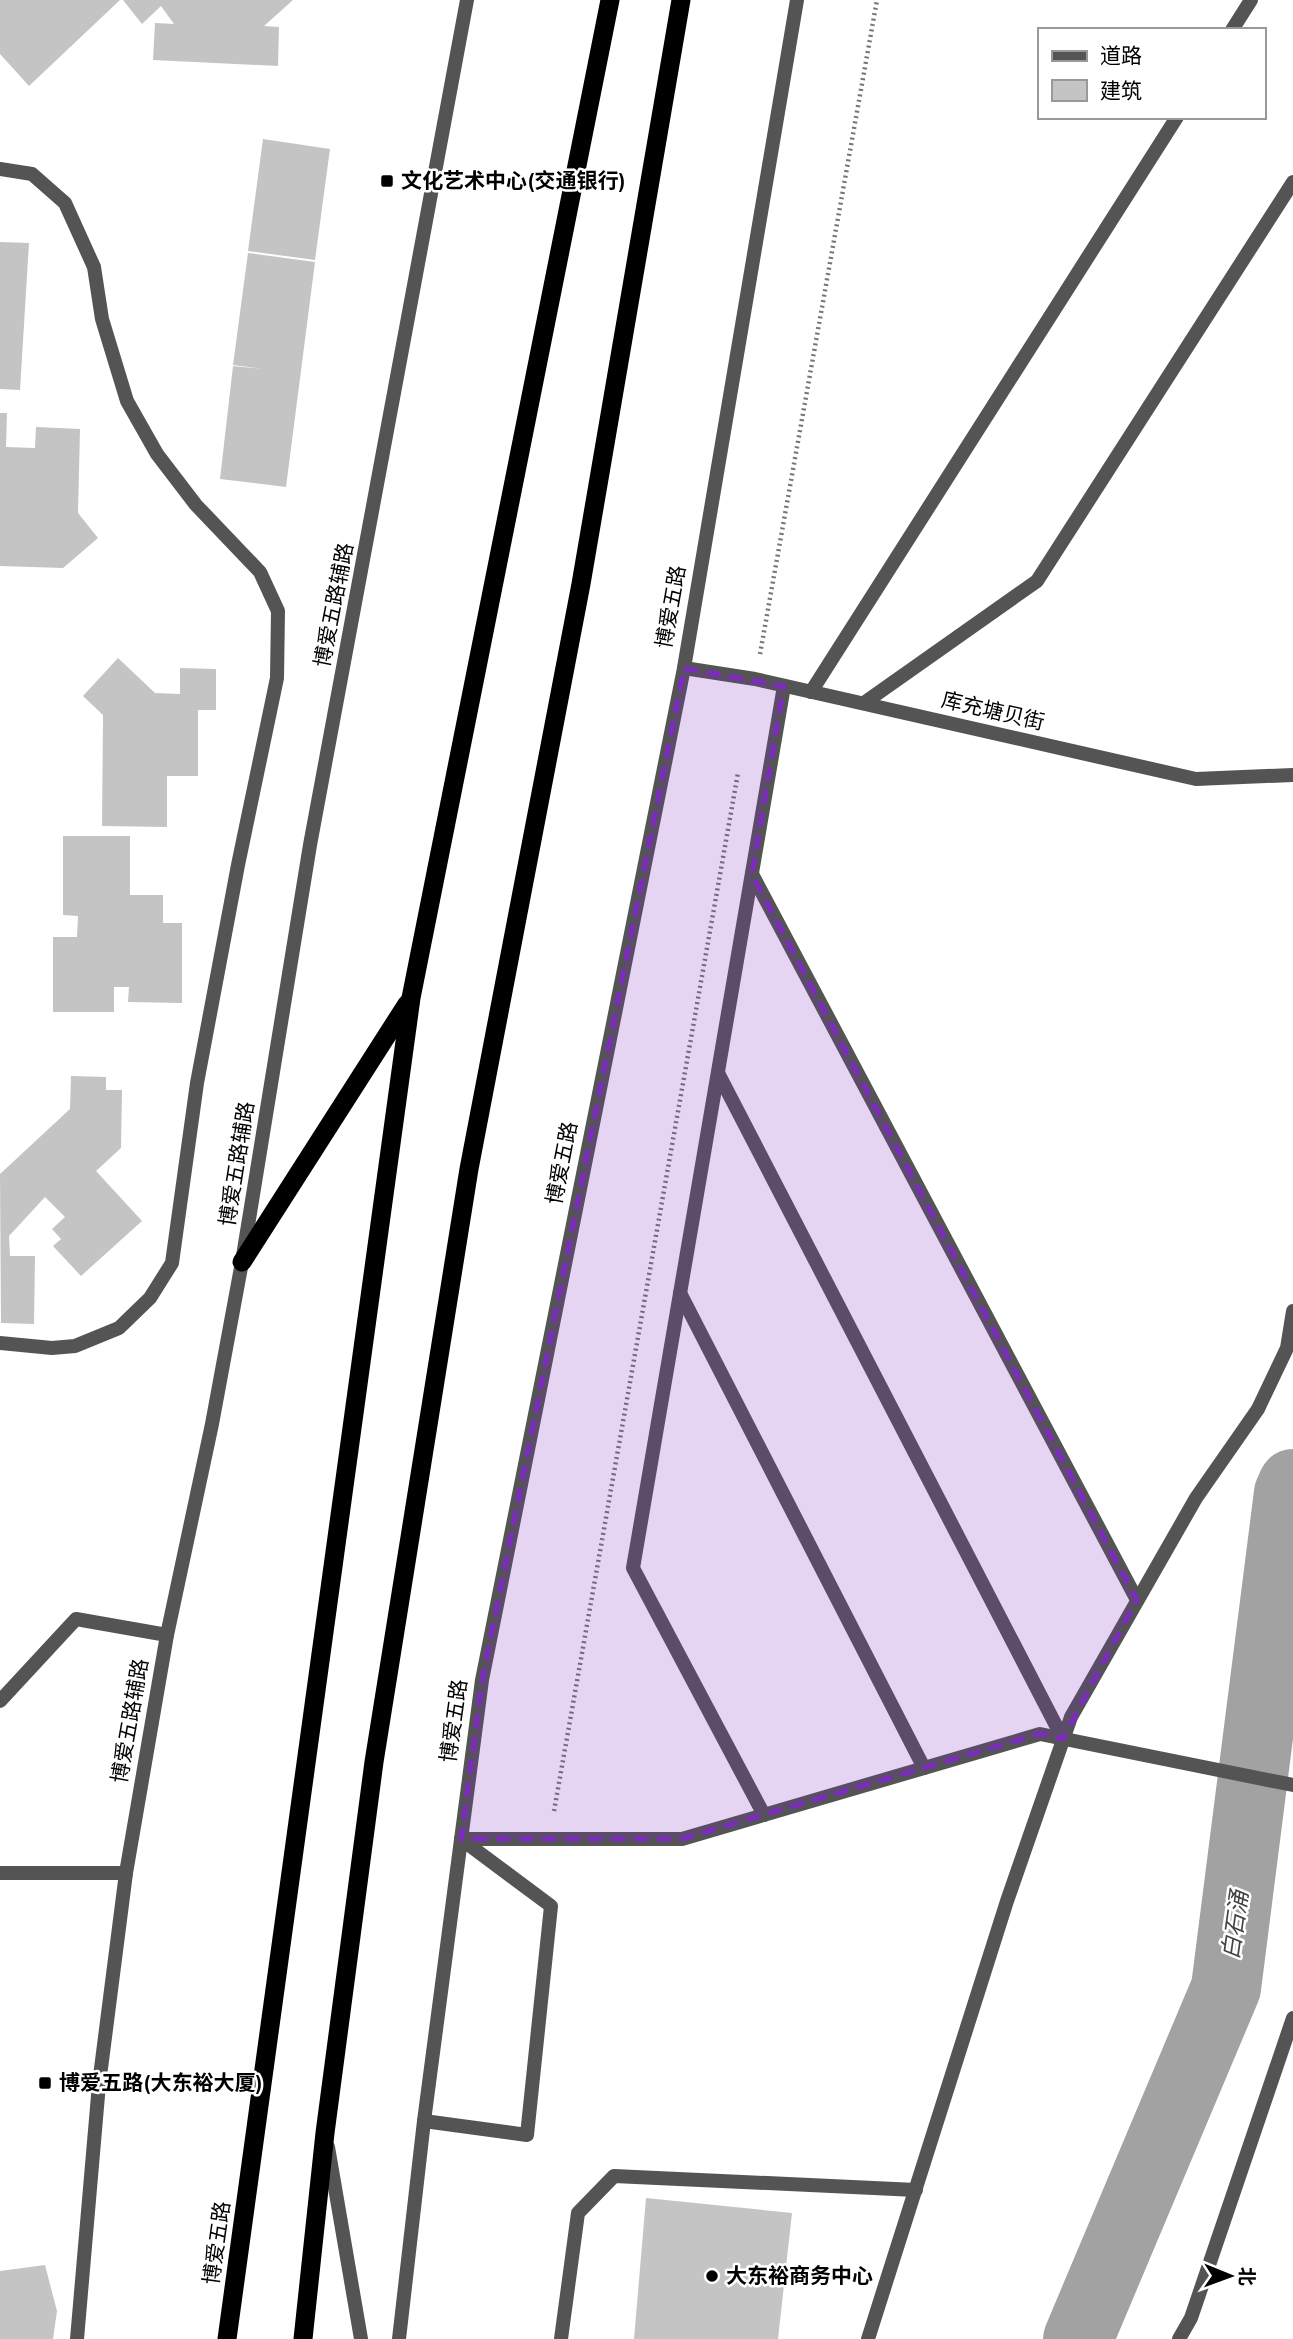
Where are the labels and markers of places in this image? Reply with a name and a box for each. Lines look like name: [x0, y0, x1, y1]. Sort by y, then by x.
place label: 文化艺术中心(交通银行): [401, 167, 626, 193]
marker: 文化艺术中心(交通银行): [379, 173, 395, 189]
place label: 博爱五路(大东裕大厦): [59, 2069, 263, 2095]
marker: 博爱五路(大东裕大厦): [37, 2075, 53, 2091]
place label: 大东裕商务中心: [726, 2262, 873, 2288]
marker: 大东裕商务中心: [704, 2268, 720, 2284]

